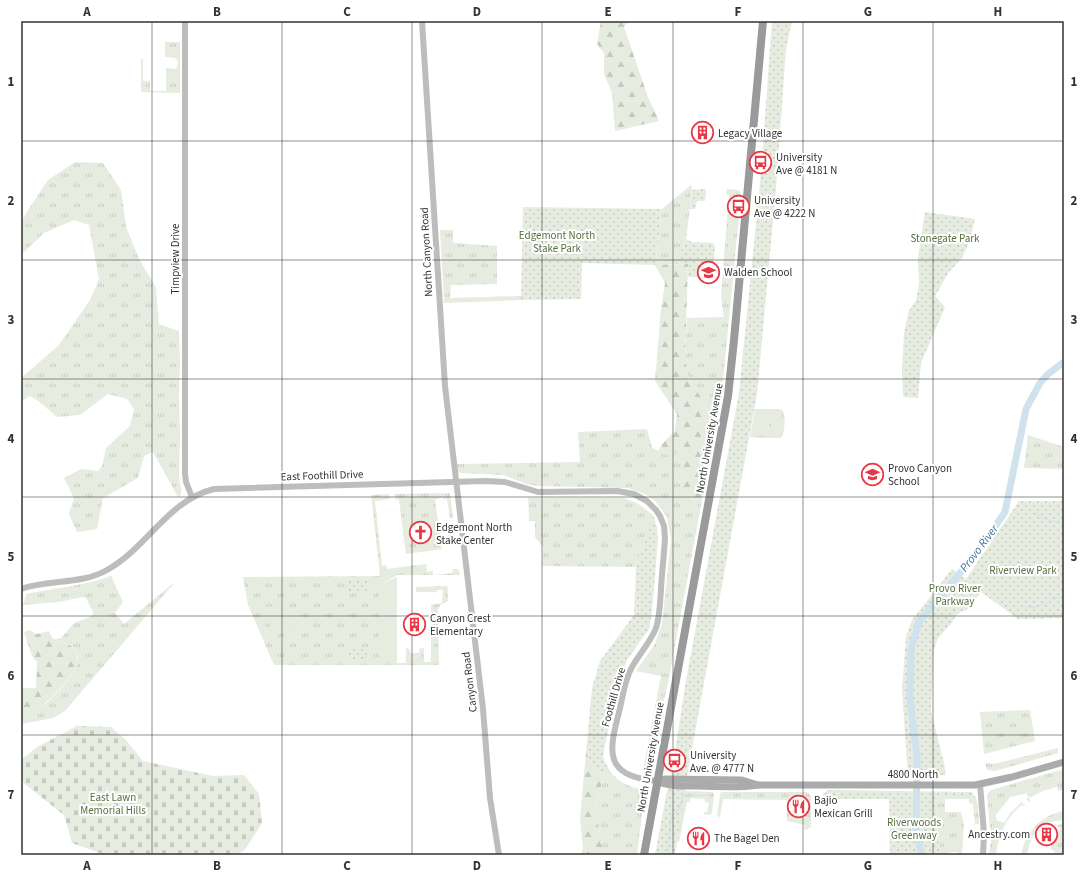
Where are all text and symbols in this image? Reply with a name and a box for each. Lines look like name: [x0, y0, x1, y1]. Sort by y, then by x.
text: A: [82, 3, 91, 21]
text: B: [213, 3, 221, 21]
text: C: [343, 3, 351, 21]
text: D: [473, 3, 481, 21]
text: E: [604, 3, 612, 21]
text: F: [735, 3, 742, 21]
text: G: [864, 3, 872, 21]
text: H: [994, 3, 1002, 21]
text: 1: [8, 73, 15, 91]
text: 1: [1071, 73, 1078, 91]
building icon: Legacy Village: [690, 120, 716, 146]
place label: Legacy Village: [718, 126, 783, 141]
bus stop icon: University Ave @ 4181 N: [748, 150, 774, 176]
place label: University Ave @ 4181 N: [776, 150, 837, 178]
text: 2: [8, 192, 15, 210]
text: 2: [1071, 192, 1078, 210]
bus stop icon: University Ave @ 4222 N: [726, 193, 752, 219]
place label: University Ave @ 4222 N: [754, 193, 815, 221]
street label: North Canyon Road: [417, 207, 436, 297]
street label: Timpview Drive: [168, 223, 183, 295]
park label: Edgemont North Stake Park: [519, 228, 595, 256]
park label: Stonegate Park: [910, 231, 980, 246]
school or university icon: Walden School: [696, 259, 722, 285]
place label: Walden School: [724, 265, 792, 280]
text: 3: [8, 311, 15, 329]
text: 3: [1071, 311, 1078, 329]
street label: North University Avenue: [692, 381, 727, 494]
text: 4: [8, 430, 15, 448]
text: 4: [1071, 430, 1078, 448]
school or university icon: Provo Canyon School: [859, 461, 885, 487]
place label: Provo Canyon School: [888, 461, 952, 489]
street label: East Foothill Drive: [280, 467, 364, 484]
church icon: Edgemont North Stake Center: [408, 520, 434, 546]
place label: Edgemont North Stake Center: [436, 520, 512, 548]
water label: Provo River: [956, 520, 1003, 575]
text: 5: [8, 548, 15, 566]
text: 5: [1071, 548, 1078, 566]
park label: Riverview Park: [989, 563, 1057, 578]
park label: Provo River Parkway: [929, 581, 981, 609]
building icon: Canyon Crest Elementary: [402, 611, 428, 637]
place label: Canyon Crest Elementary: [430, 611, 491, 639]
street label: Canyon Road: [458, 651, 481, 713]
street label: Foothill Drive: [598, 665, 629, 729]
text: 6: [8, 667, 15, 685]
text: 6: [1071, 667, 1078, 685]
street label: North University Avenue: [633, 700, 668, 813]
bus stop icon: University Ave. @ 4777 N: [662, 748, 688, 774]
place label: University Ave. @ 4777 N: [690, 748, 754, 776]
street label: 4800 North: [888, 767, 938, 782]
text: 7: [8, 786, 15, 804]
text: 7: [1071, 786, 1078, 804]
park label: East Lawn Memorial Hills: [80, 790, 146, 818]
restaurant icon: Bajio Mexican Grill: [786, 793, 812, 819]
place label: Bajio Mexican Grill: [814, 793, 873, 821]
park label: Riverwoods Greenway: [887, 815, 941, 843]
building icon: Ancestry.com: [1033, 821, 1059, 847]
restaurant icon: The Bagel Den: [685, 825, 711, 851]
place label: Ancestry.com: [968, 827, 1030, 842]
place label: The Bagel Den: [714, 831, 780, 846]
text: A: [82, 857, 91, 875]
text: B: [213, 857, 221, 875]
text: C: [343, 857, 351, 875]
text: D: [473, 857, 481, 875]
text: E: [604, 857, 612, 875]
text: F: [735, 857, 742, 875]
text: G: [864, 857, 872, 875]
text: H: [994, 857, 1002, 875]

